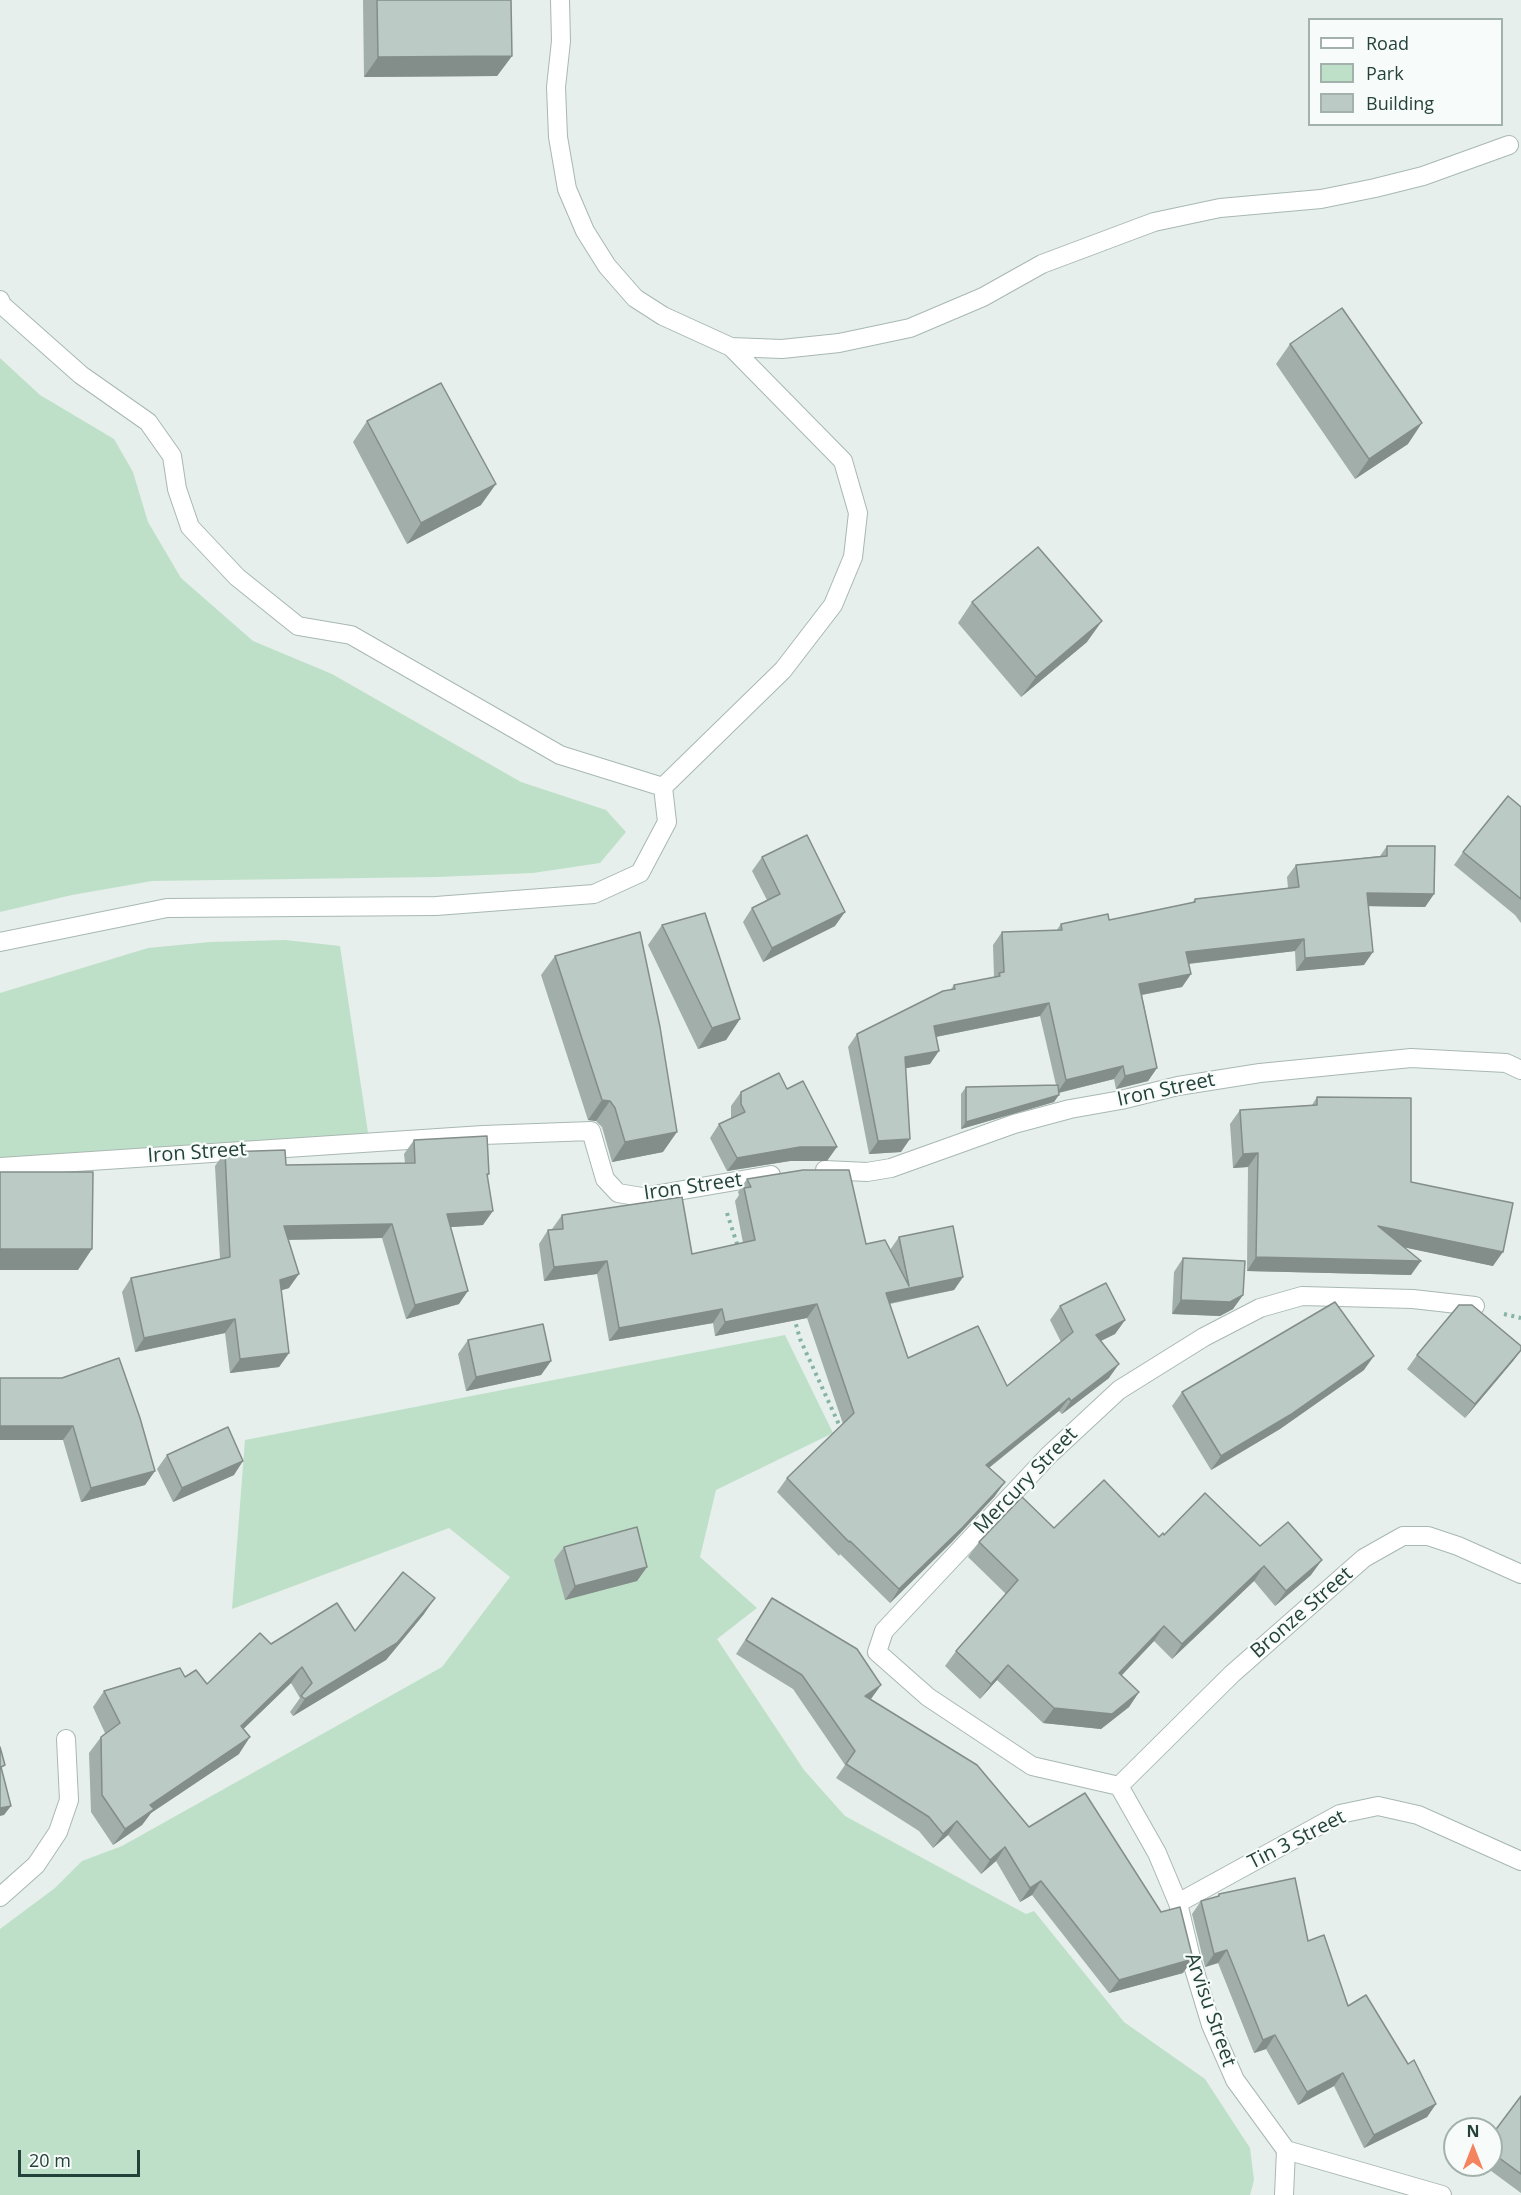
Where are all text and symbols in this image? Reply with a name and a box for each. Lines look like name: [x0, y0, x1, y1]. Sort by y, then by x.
legend: [1308, 18, 1503, 126]
text: Road: [1366, 31, 1409, 55]
text: Park: [1366, 61, 1404, 85]
text: Building: [1366, 91, 1434, 115]
street label: Iron Street: [1115, 1068, 1217, 1112]
street label: Iron Street: [147, 1138, 247, 1168]
street label: Iron Street: [642, 1168, 744, 1206]
street label: Mercury Street: [969, 1423, 1083, 1539]
street label: Bronze Street: [1246, 1562, 1358, 1664]
street label: Tin 3 Street: [1244, 1805, 1350, 1875]
street label: Arvisu Street: [1179, 1950, 1241, 2070]
north arrow: [1443, 2117, 1503, 2177]
text: N: [1466, 2120, 1480, 2142]
scale bar: [21, 2138, 142, 2176]
text: 20 m: [29, 2148, 71, 2172]

